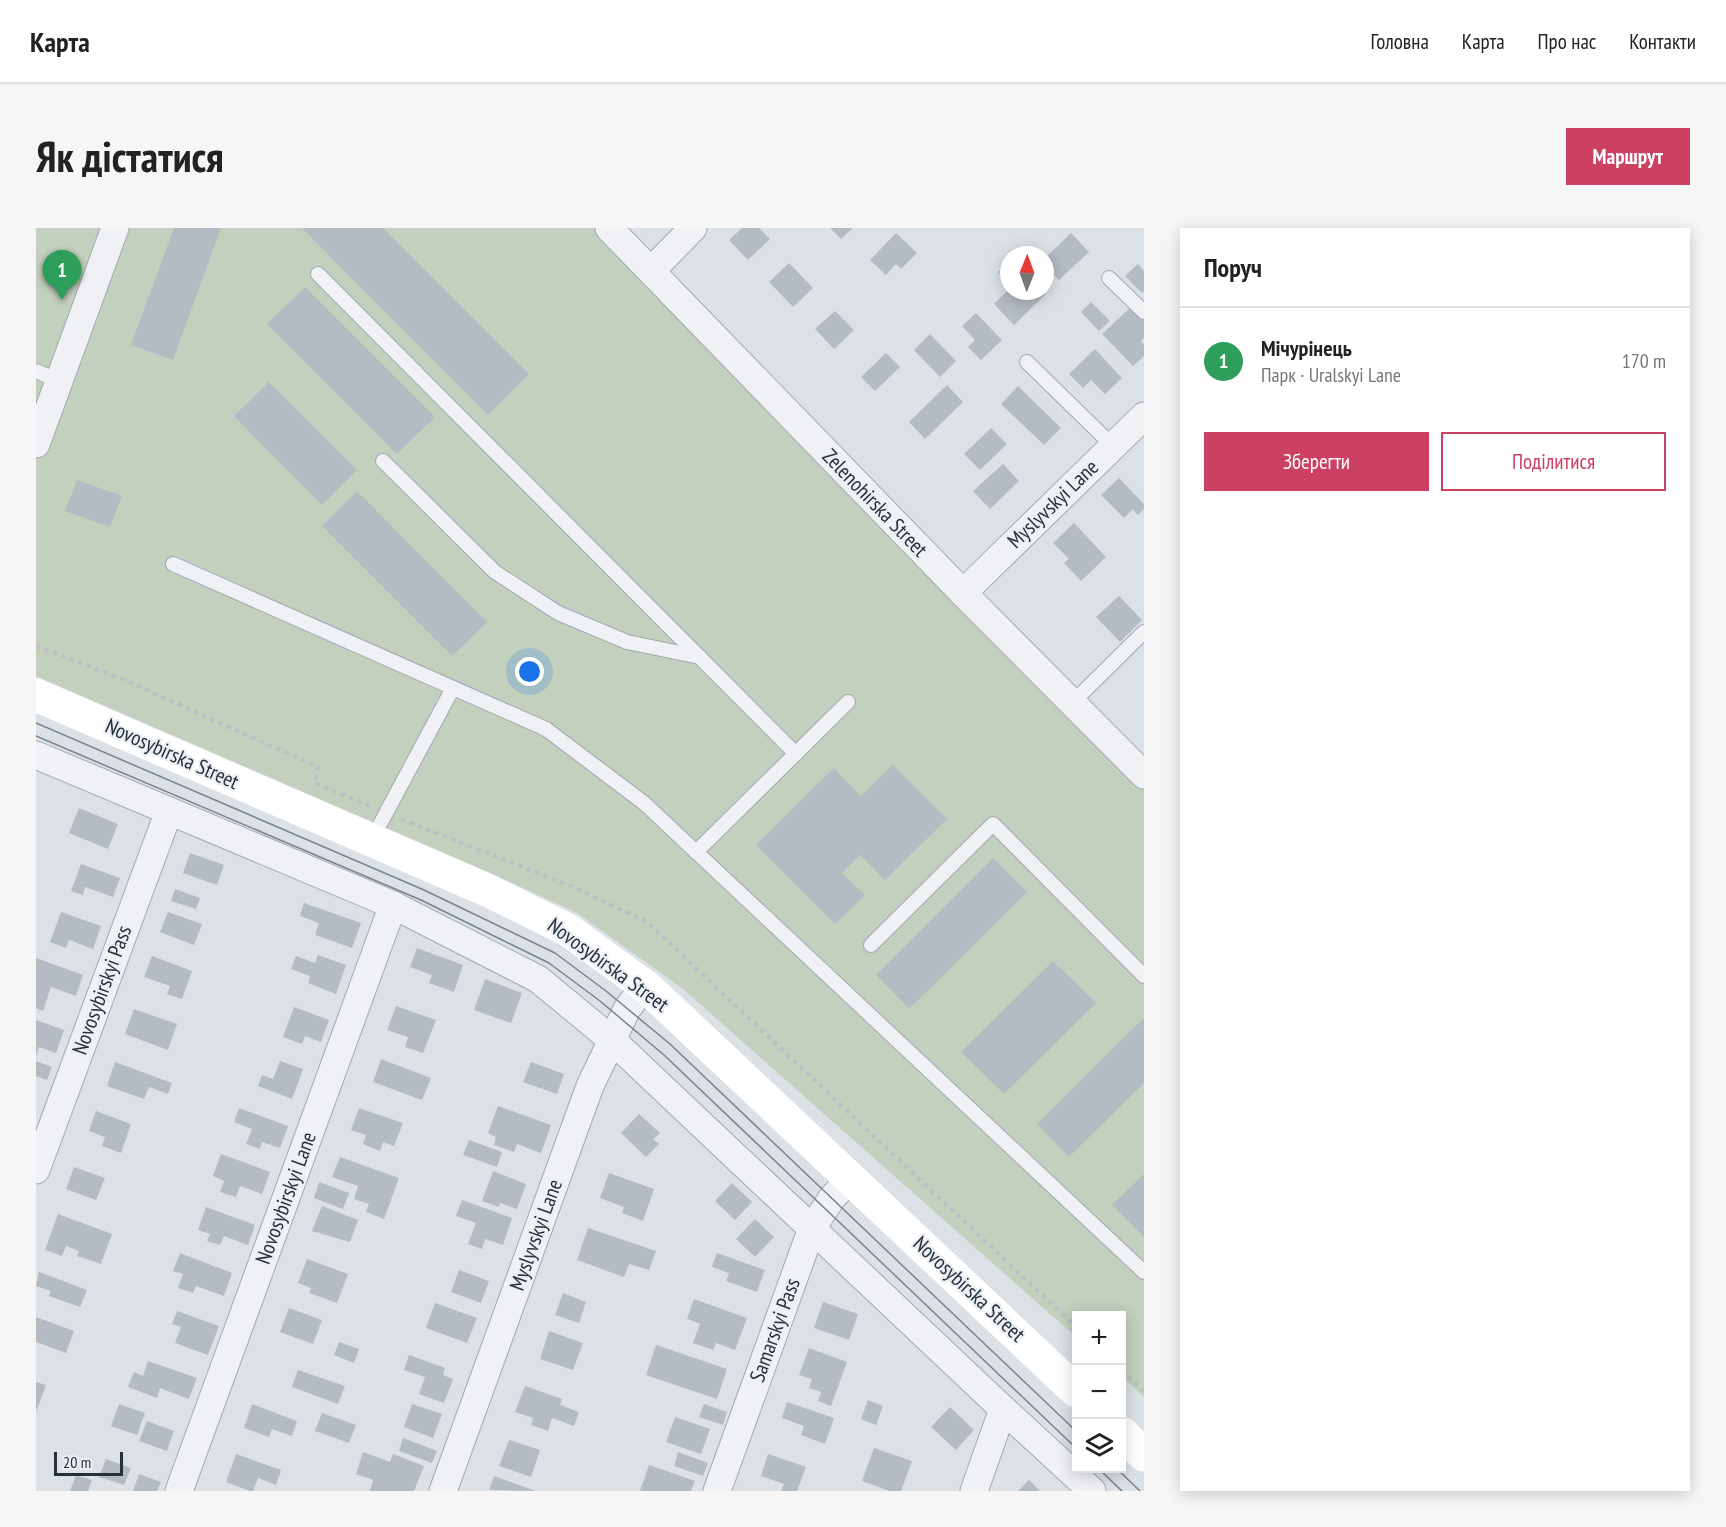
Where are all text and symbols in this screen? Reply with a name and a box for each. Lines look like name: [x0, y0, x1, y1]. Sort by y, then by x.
text: Карта: [30, 23, 90, 60]
text: Головна: [1371, 28, 1429, 55]
text: Карта: [1462, 28, 1505, 55]
text: Про нас: [1538, 28, 1596, 55]
text: Контакти: [1629, 28, 1696, 55]
button: Маршрут: [1566, 128, 1690, 185]
text: Як дістатися: [36, 129, 224, 184]
north arrow: [1000, 246, 1054, 300]
pin: 1: [42, 250, 82, 300]
text: Поруч: [1204, 251, 1262, 284]
text: Мічурінець: [1261, 334, 1352, 362]
text: 1: [1219, 348, 1228, 374]
text: 170 m: [1622, 348, 1666, 374]
text: Парк · Uralskyi Lane: [1261, 362, 1401, 388]
button: Зберегти: [1204, 432, 1429, 491]
button: Поділитися: [1441, 432, 1666, 491]
street label: Zelenohirska Street: [817, 443, 934, 563]
street label: Myslyvskyi Lane: [1001, 453, 1104, 554]
your location: [515, 657, 544, 686]
street label: Novosybirska Street: [101, 712, 243, 795]
street label: Novosybirska Street: [542, 912, 674, 1018]
street label: Novosybirskyi Pass: [66, 922, 137, 1058]
street label: Novosybirskyi Lane: [249, 1128, 322, 1268]
street label: Myslyvskyi Lane: [503, 1176, 568, 1294]
street label: Novosybirska Street: [908, 1230, 1031, 1348]
street label: Samarskyi Pass: [743, 1274, 806, 1386]
map controls: [1072, 1311, 1126, 1473]
button: +: [1072, 1311, 1126, 1365]
button: −: [1072, 1365, 1126, 1419]
button: layers: [1072, 1419, 1126, 1473]
scale bar: [54, 1449, 123, 1476]
text: 20 m: [63, 1452, 91, 1472]

